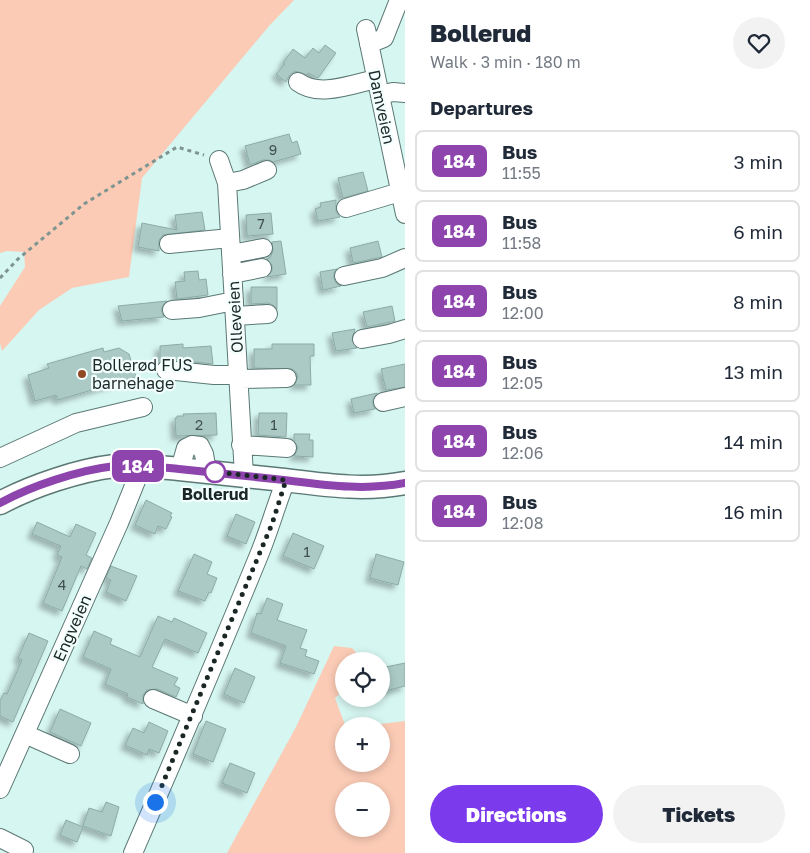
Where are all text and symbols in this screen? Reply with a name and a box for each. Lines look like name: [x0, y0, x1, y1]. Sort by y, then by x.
button: heart: [733, 17, 785, 69]
text: Bollerud: [430, 18, 531, 47]
text: Walk · 3 min · 180 m: [430, 52, 581, 72]
street label: Damveien: [364, 68, 400, 146]
text: Departures: [430, 96, 533, 119]
text: Bus: [502, 140, 537, 163]
house number: 9: [269, 141, 277, 158]
text: 184: [443, 150, 476, 172]
text: 3 min: [734, 150, 783, 173]
text: 11:55: [502, 163, 541, 183]
text: Bus: [502, 210, 537, 233]
house number: 7: [257, 215, 265, 232]
text: 184: [443, 220, 476, 242]
text: 6 min: [733, 220, 783, 243]
text: 11:58: [502, 233, 541, 253]
street label: Olleveien: [223, 280, 247, 354]
text: Bus: [502, 280, 537, 303]
text: 184: [443, 290, 476, 312]
text: 8 min: [733, 290, 783, 313]
text: 12:00: [502, 303, 544, 323]
text: Bus: [502, 350, 537, 373]
place label: Bollerød FUS barnehage: [92, 355, 193, 393]
text: 184: [443, 360, 476, 382]
text: 13 min: [724, 360, 783, 383]
marker: Bollerød FUS barnehage: [76, 368, 88, 380]
text: 12:05: [502, 373, 543, 393]
house number: 2: [195, 416, 203, 433]
house number: 1: [271, 416, 278, 433]
text: Bus: [502, 420, 537, 443]
text: 184: [443, 430, 476, 452]
text: 14 min: [724, 430, 783, 453]
text: 12:06: [502, 443, 543, 463]
line badge: 184: [109, 450, 167, 482]
text: 184: [122, 455, 154, 477]
marker: Bollerud: [204, 461, 226, 483]
place label: Bollerud: [182, 484, 248, 504]
text: Bus: [502, 490, 537, 513]
text: 184: [443, 500, 476, 522]
text: 16 min: [724, 500, 783, 523]
text: 12:08: [502, 513, 544, 533]
house number: 1: [304, 543, 311, 560]
house number: 4: [58, 576, 66, 593]
street label: Engveien: [48, 592, 96, 664]
map controls: [335, 652, 390, 837]
button: locate: [335, 652, 390, 707]
button: +: [335, 717, 390, 772]
button: −: [335, 782, 390, 837]
button: Directions: [430, 785, 603, 843]
button: Tickets: [613, 785, 785, 843]
your location: [143, 790, 168, 815]

